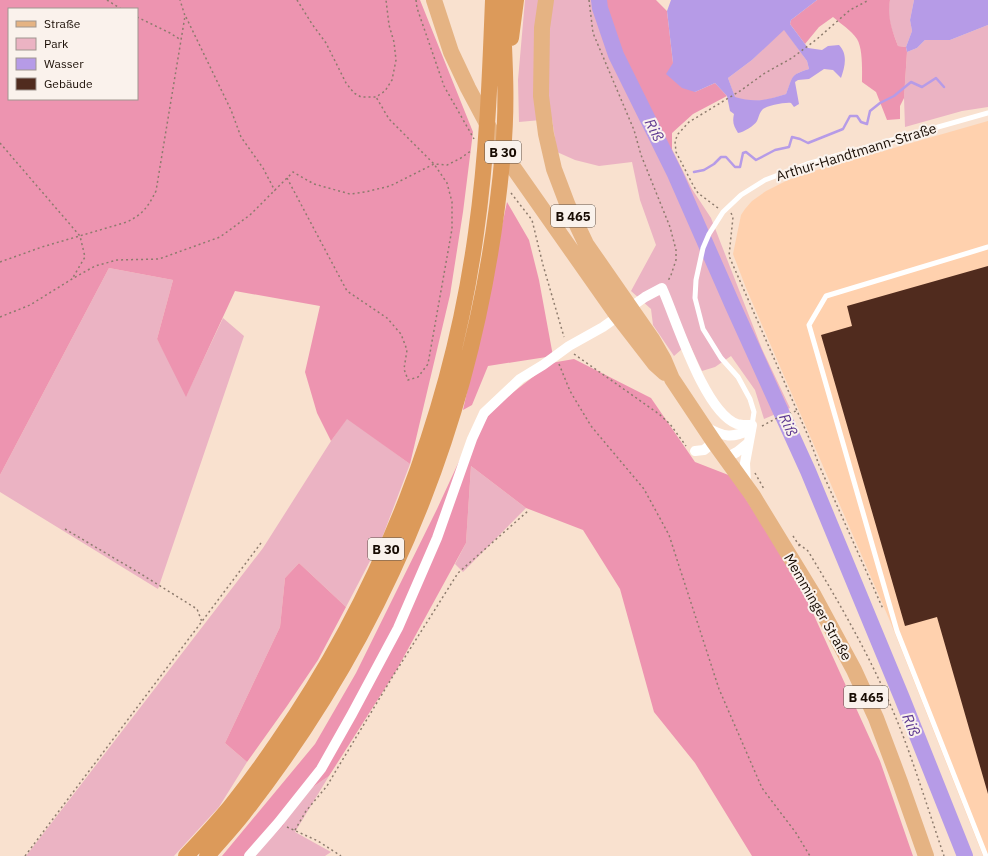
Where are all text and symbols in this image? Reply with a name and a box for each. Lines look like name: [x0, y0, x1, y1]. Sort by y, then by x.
legend: [8, 8, 138, 100]
text: Straße: [44, 16, 81, 31]
text: Park: [44, 36, 69, 51]
text: Wasser: [44, 56, 84, 71]
text: Gebäude: [44, 76, 93, 91]
water label: Riß: [641, 115, 668, 144]
street label: Arthur-Handtmann-Straße: [774, 119, 939, 185]
road number: B 30: [485, 141, 521, 163]
road number: B 465: [551, 205, 595, 227]
water label: Riß: [775, 410, 802, 439]
road number: B 30: [368, 538, 404, 560]
street label: Memminger Straße: [780, 550, 856, 664]
road number: B 465: [844, 686, 888, 708]
water label: Riß: [898, 711, 925, 739]

